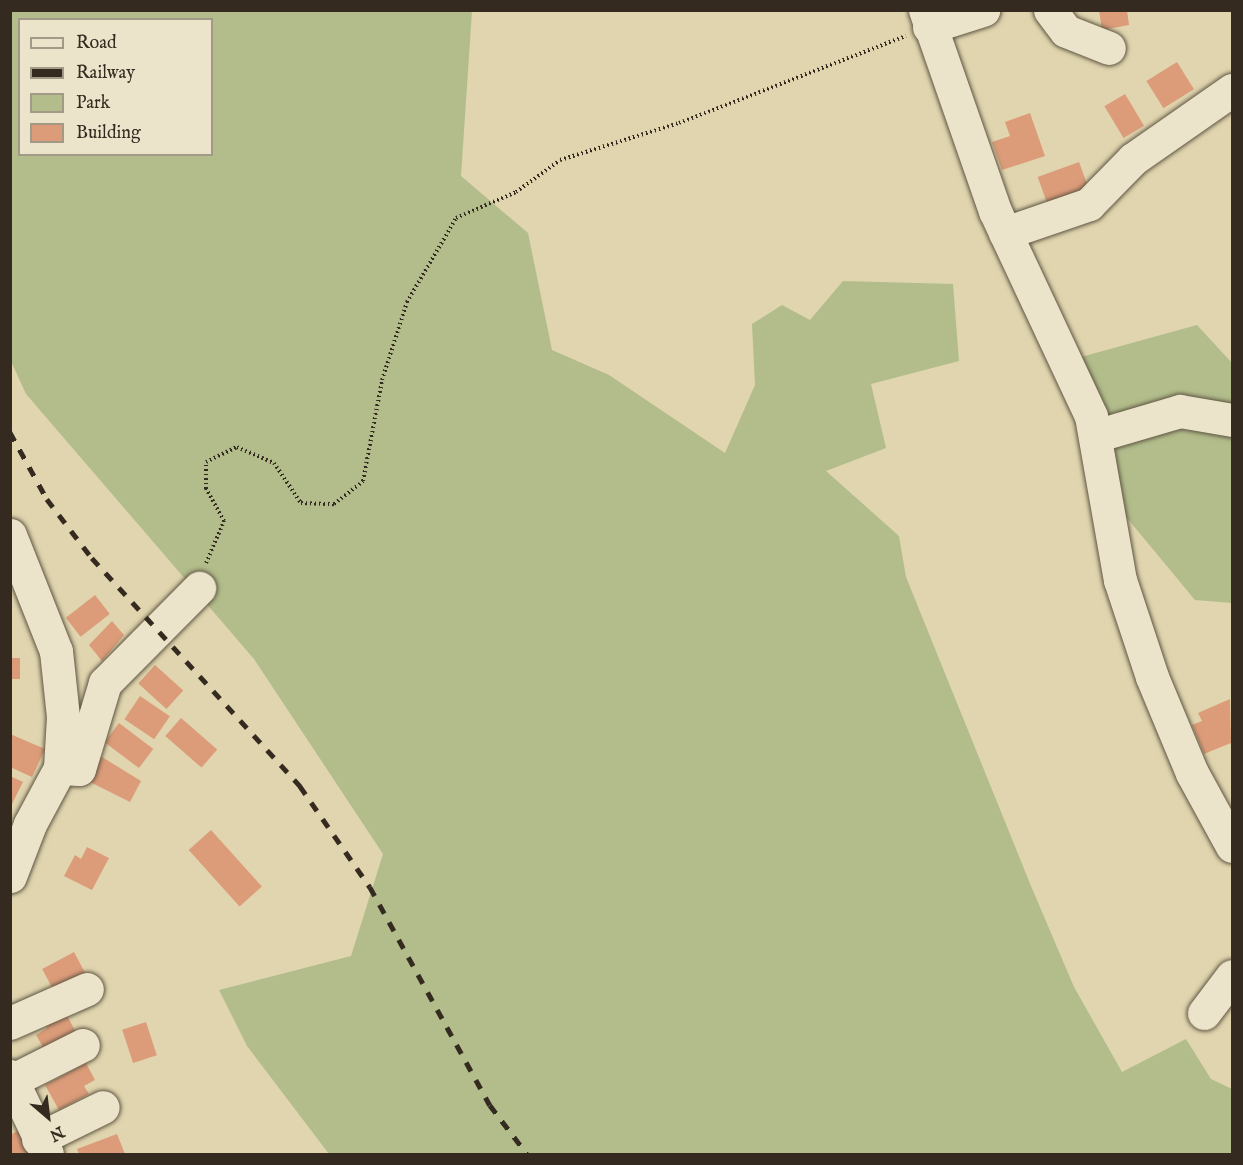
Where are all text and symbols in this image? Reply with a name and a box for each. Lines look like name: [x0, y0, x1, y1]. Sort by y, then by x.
legend: [18, 18, 213, 156]
text: Road: [76, 32, 117, 55]
text: Railway: [76, 62, 135, 85]
text: Park: [76, 92, 110, 115]
text: Building: [76, 122, 141, 145]
north arrow: [18, 1087, 78, 1147]
text: N: [46, 1121, 67, 1145]

